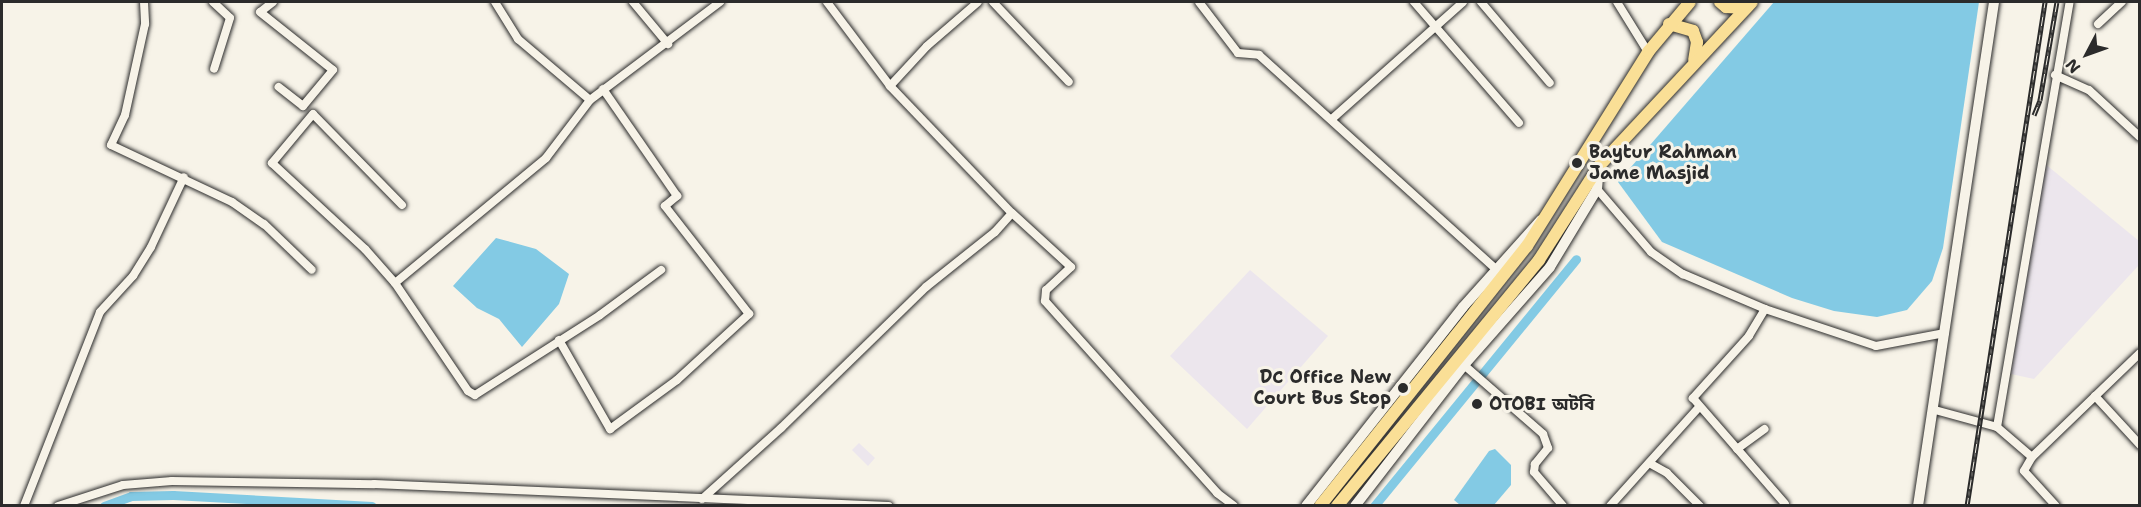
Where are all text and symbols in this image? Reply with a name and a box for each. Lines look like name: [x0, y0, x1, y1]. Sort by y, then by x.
north arrow: [2057, 24, 2117, 84]
text: N: [2061, 54, 2085, 78]
place label: Baytur Rahman Jame Masjid: [1589, 142, 1737, 184]
marker: Baytur Rahman Jame Masjid: [1570, 156, 1584, 170]
place label: DC Office New Court Bus Stop: [1253, 367, 1391, 410]
marker: DC Office New Court Bus Stop: [1396, 381, 1410, 395]
place label: OTOBI অটবি: [1489, 393, 1595, 415]
marker: OTOBI অটবি: [1470, 397, 1484, 411]

